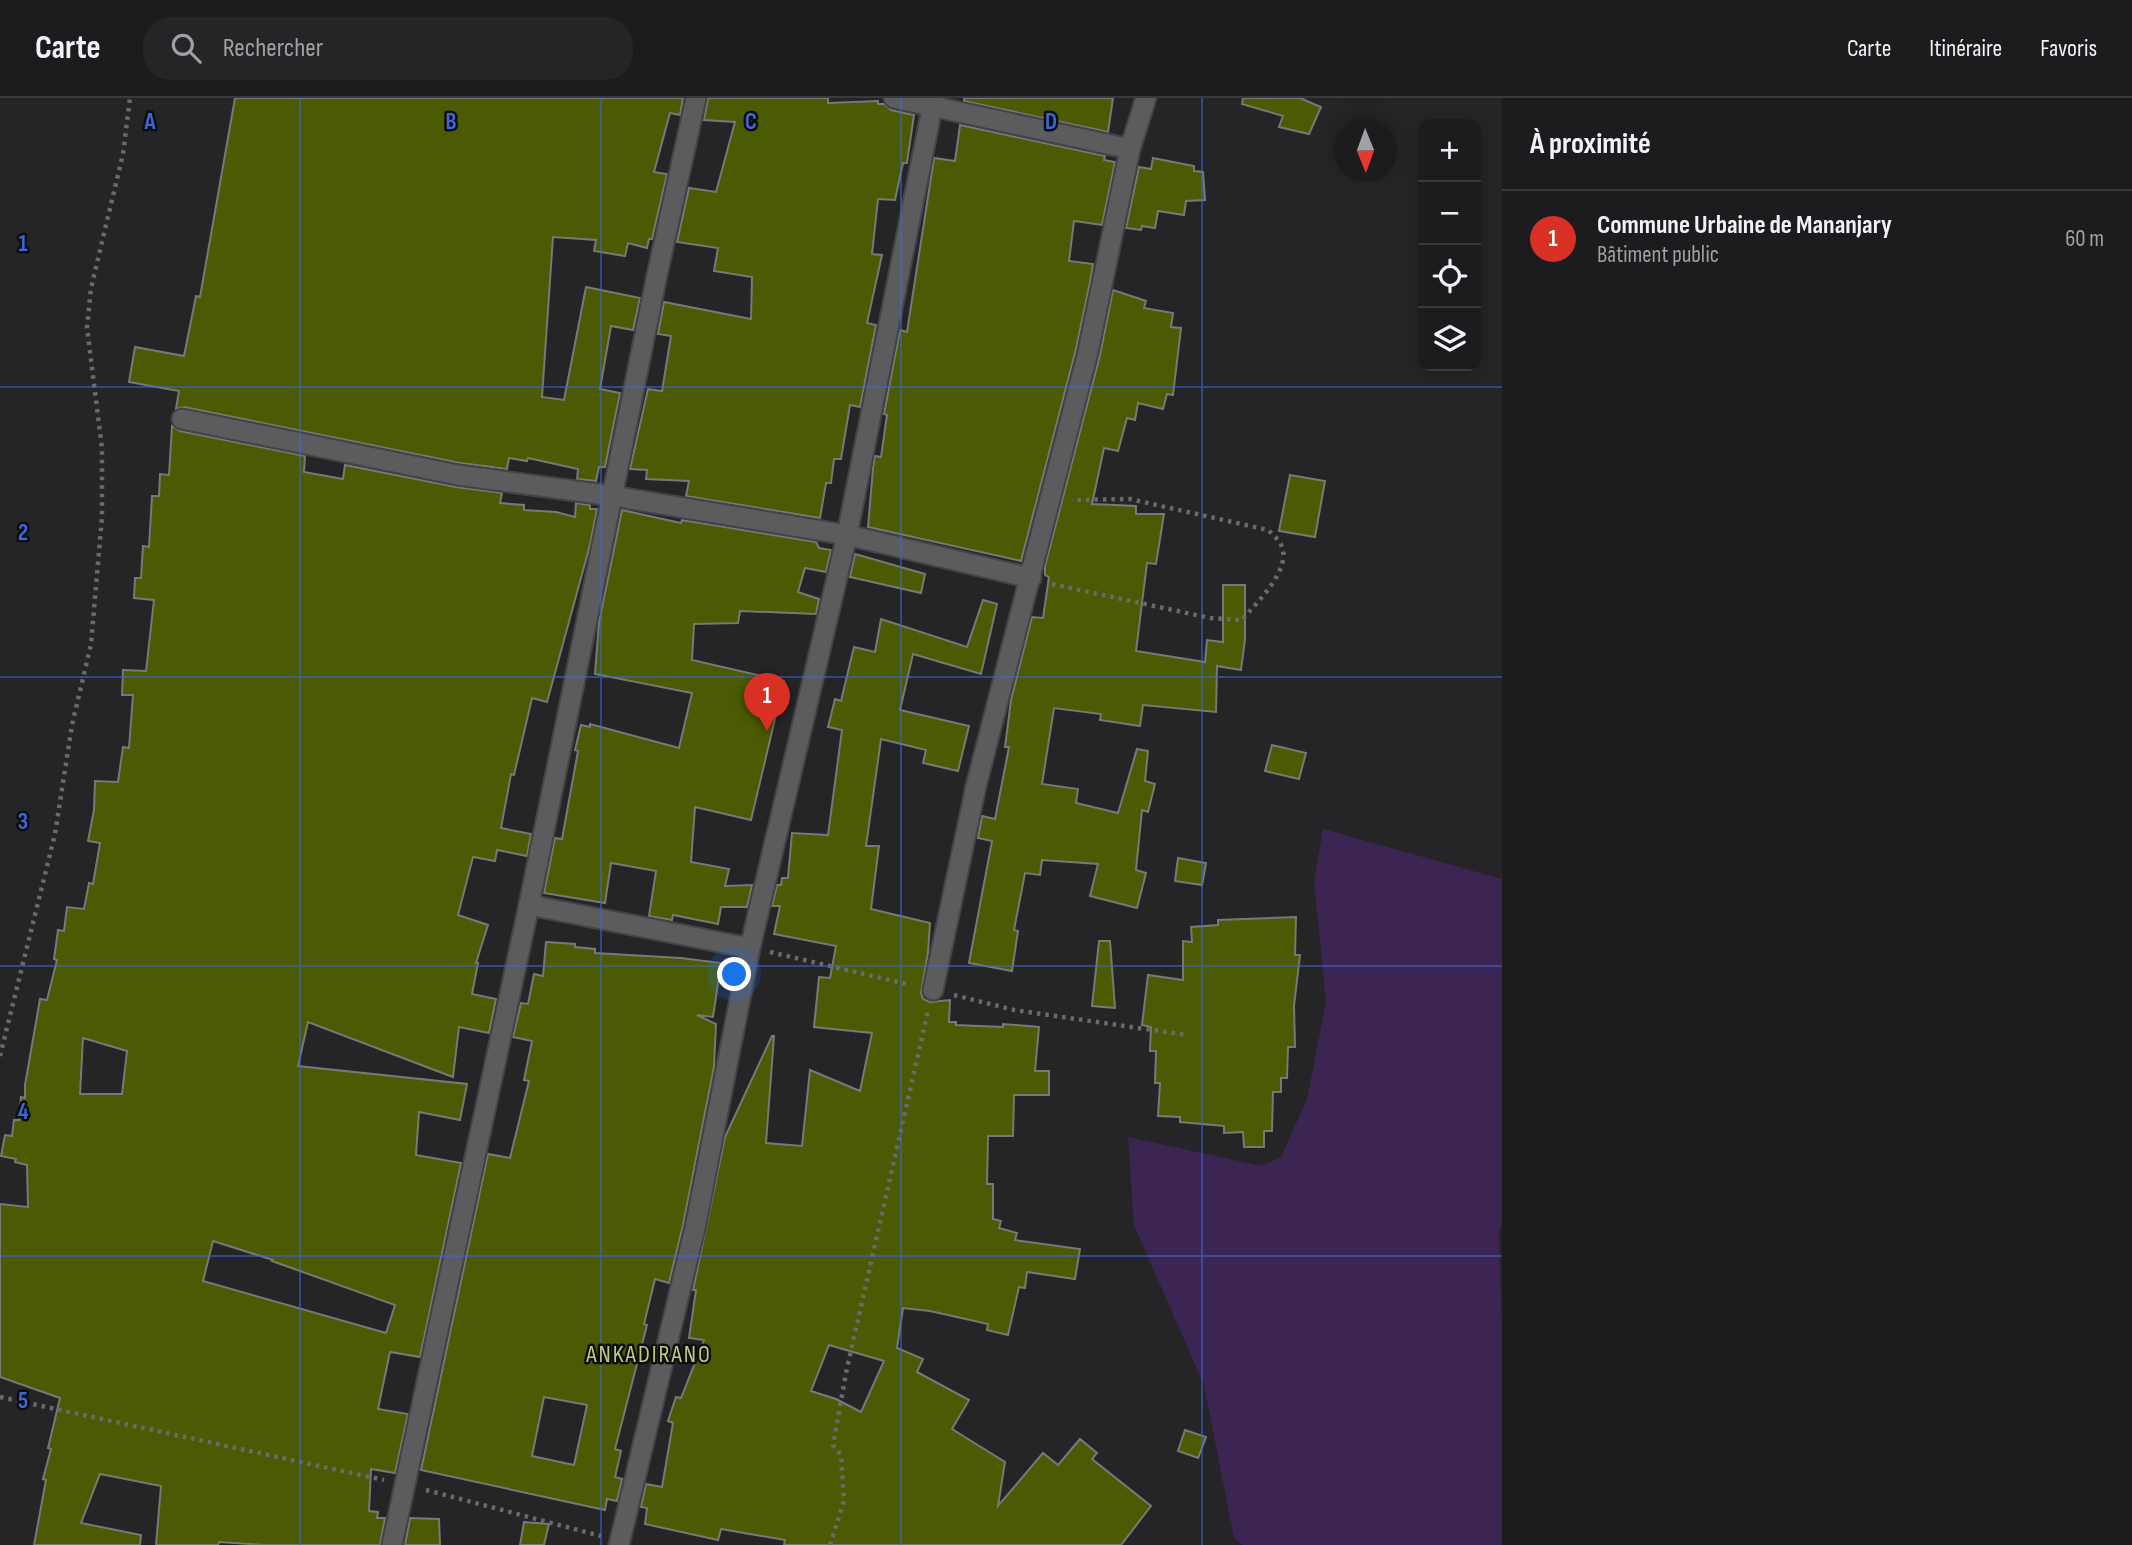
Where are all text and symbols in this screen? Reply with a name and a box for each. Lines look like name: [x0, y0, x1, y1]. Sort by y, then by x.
search box: [143, 17, 633, 80]
text: Carte: [35, 28, 101, 68]
icon: search: [167, 29, 205, 67]
text: Rechercher: [223, 33, 323, 64]
text: Carte: [1847, 34, 1891, 63]
text: Itinéraire: [1929, 34, 2002, 63]
text: Favoris: [2040, 34, 2097, 63]
text: A: [144, 108, 157, 136]
text: B: [446, 108, 457, 136]
text: C: [745, 108, 757, 136]
text: D: [1045, 108, 1057, 136]
north arrow: [1334, 119, 1397, 182]
map controls: [1418, 119, 1481, 371]
button: +: [1418, 119, 1481, 182]
text: À proximité: [1530, 126, 1651, 162]
button: −: [1418, 182, 1481, 245]
text: Commune Urbaine de Mananjary: [1597, 210, 1892, 241]
text: 1: [1548, 225, 1558, 253]
text: 60 m: [2065, 225, 2104, 253]
text: 1: [18, 230, 28, 258]
text: Bâtiment public: [1597, 241, 1719, 269]
button: locate: [1418, 245, 1481, 308]
button: layers: [1418, 308, 1481, 371]
text: 2: [18, 519, 28, 547]
pin: 1: [744, 673, 790, 731]
text: 3: [18, 808, 28, 836]
your location: [717, 957, 751, 991]
text: 4: [18, 1098, 29, 1126]
district label: ANKADIRANO: [585, 1340, 712, 1369]
text: 5: [18, 1387, 28, 1415]

